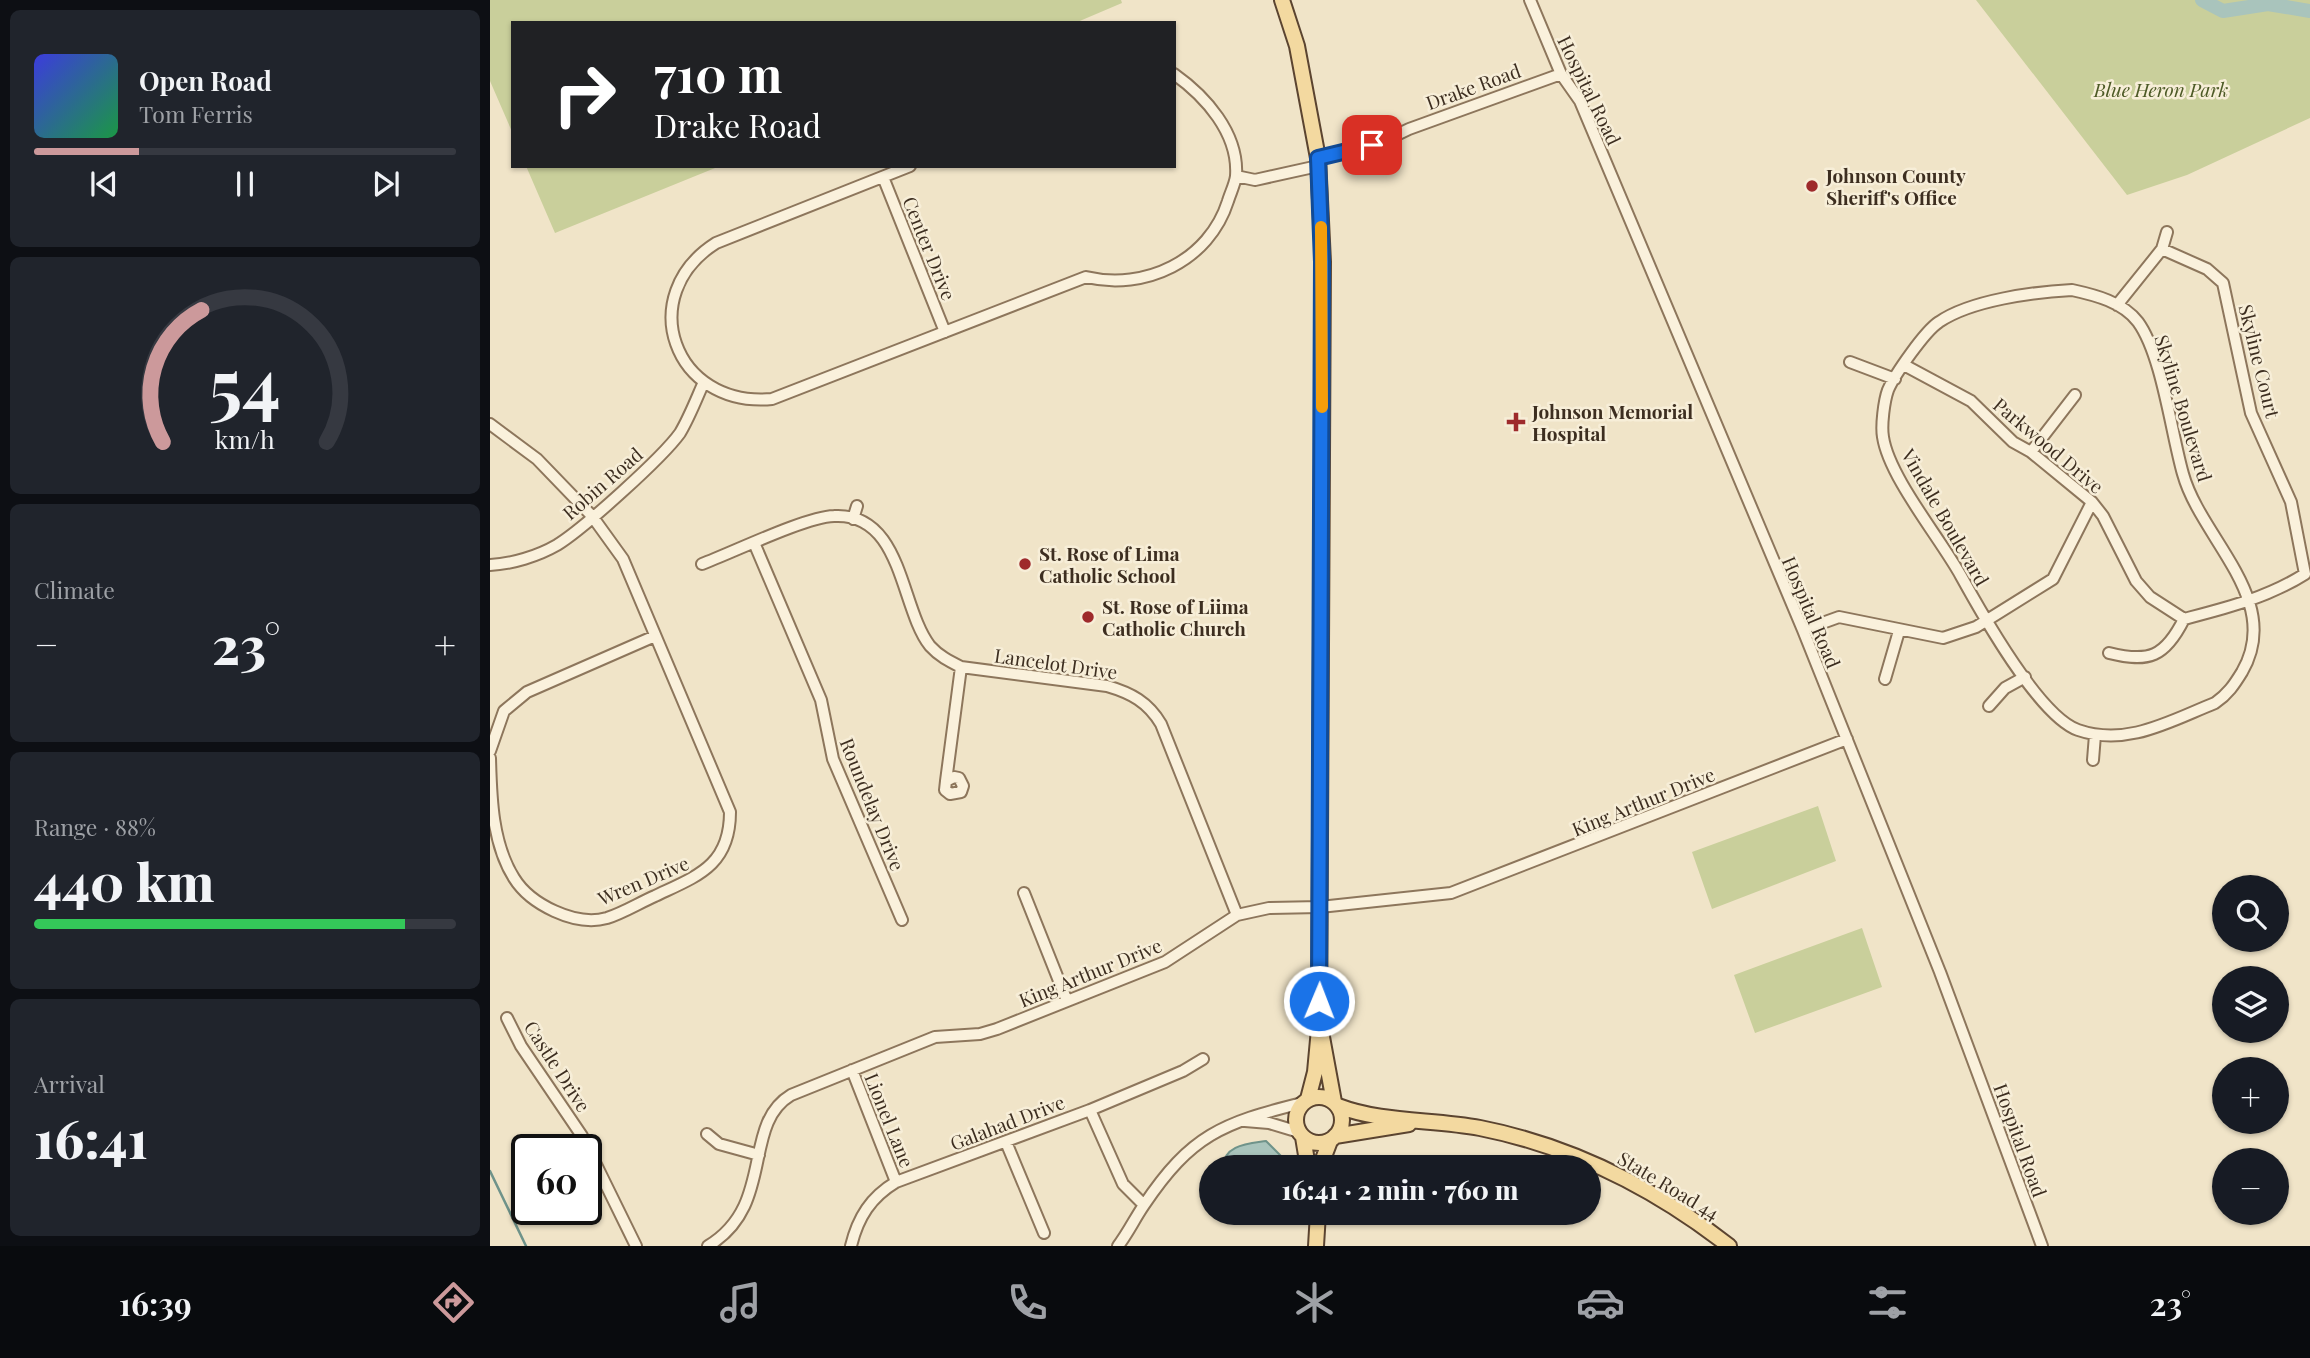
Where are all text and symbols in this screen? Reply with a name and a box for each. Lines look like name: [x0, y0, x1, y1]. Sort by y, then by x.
street label: Hospital Road: [1552, 31, 1628, 149]
text: 710 m: [654, 40, 782, 105]
icon: right: [539, 49, 630, 140]
street label: Drake Road: [1422, 57, 1524, 115]
text: Open Road: [139, 63, 272, 98]
park label: Blue Heron Park: [2093, 76, 2229, 102]
text: Tom Ferris: [139, 98, 253, 129]
text: Drake Road: [654, 103, 821, 146]
pin: [1342, 115, 1402, 175]
icon: arrive: [1353, 126, 1391, 164]
place label: Johnson County Sheriff's Office: [1825, 162, 1966, 210]
icon: previous: [85, 165, 123, 203]
icon: pause: [226, 165, 264, 203]
icon: next: [367, 165, 405, 203]
marker: Johnson County Sheriff's Office: [1804, 178, 1820, 194]
street label: Center Drive: [897, 192, 963, 304]
street label: Skyline Court: [2233, 301, 2287, 421]
street label: Skyline Boulevard: [2149, 331, 2219, 485]
text: 54: [209, 333, 281, 430]
street label: Parkwood Drive: [1988, 391, 2110, 499]
place label: Johnson Memorial Hospital: [1531, 398, 1693, 446]
marker: Johnson Memorial Hospital: [1506, 412, 1526, 432]
text: km/h: [215, 422, 275, 455]
street label: Robin Road: [556, 441, 648, 525]
street label: Vindale Boulevard: [1896, 443, 1996, 590]
place label: St. Rose of Lima Catholic School: [1039, 540, 1180, 588]
street label: Hospital Road: [1777, 552, 1847, 672]
marker: St. Rose of Lima Catholic School: [1017, 556, 1033, 572]
text: Climate: [34, 574, 115, 605]
place label: St. Rose of Liima Catholic Church: [1102, 593, 1249, 641]
text: 23°: [212, 609, 280, 678]
marker: St. Rose of Liima Catholic Church: [1080, 609, 1096, 625]
text: −: [34, 618, 59, 669]
text: +: [434, 618, 456, 669]
street label: Lancelot Drive: [993, 641, 1119, 685]
street label: Roundelay Drive: [835, 734, 911, 874]
street label: King Arthur Drive: [1568, 760, 1718, 842]
text: Range · 88%: [34, 811, 156, 842]
text: 440 km: [34, 846, 214, 915]
street label: Wren Drive: [593, 849, 693, 911]
map controls: [2212, 875, 2289, 1225]
button: search: [2212, 875, 2289, 952]
street label: King Arthur Drive: [1015, 931, 1165, 1013]
position arrow: [1282, 964, 1356, 1038]
button: layers: [2212, 966, 2289, 1043]
street label: Castle Drive: [519, 1015, 597, 1117]
button: +: [2212, 1057, 2289, 1134]
text: Arrival: [34, 1068, 105, 1099]
street label: Lionel Lane: [859, 1069, 921, 1171]
street label: Hospital Road: [1988, 1080, 2054, 1200]
street label: Galahad Drive: [946, 1088, 1068, 1156]
text: 16:41: [34, 1103, 148, 1172]
speed limit sign: 60: [511, 1134, 602, 1225]
street label: State Road 44: [1614, 1145, 1724, 1225]
button: −: [2212, 1148, 2289, 1225]
text: 16:41 · 2 min · 760 m: [1282, 1172, 1518, 1207]
icon: directions: [429, 1278, 478, 1327]
icon: music: [716, 1278, 765, 1327]
icon: phone: [1003, 1278, 1052, 1327]
icon: climate: [1290, 1278, 1339, 1327]
icon: car: [1576, 1278, 1625, 1327]
icon: filters: [1863, 1278, 1912, 1327]
text: 16:39: [119, 1281, 192, 1324]
text: 23°: [2150, 1281, 2191, 1324]

